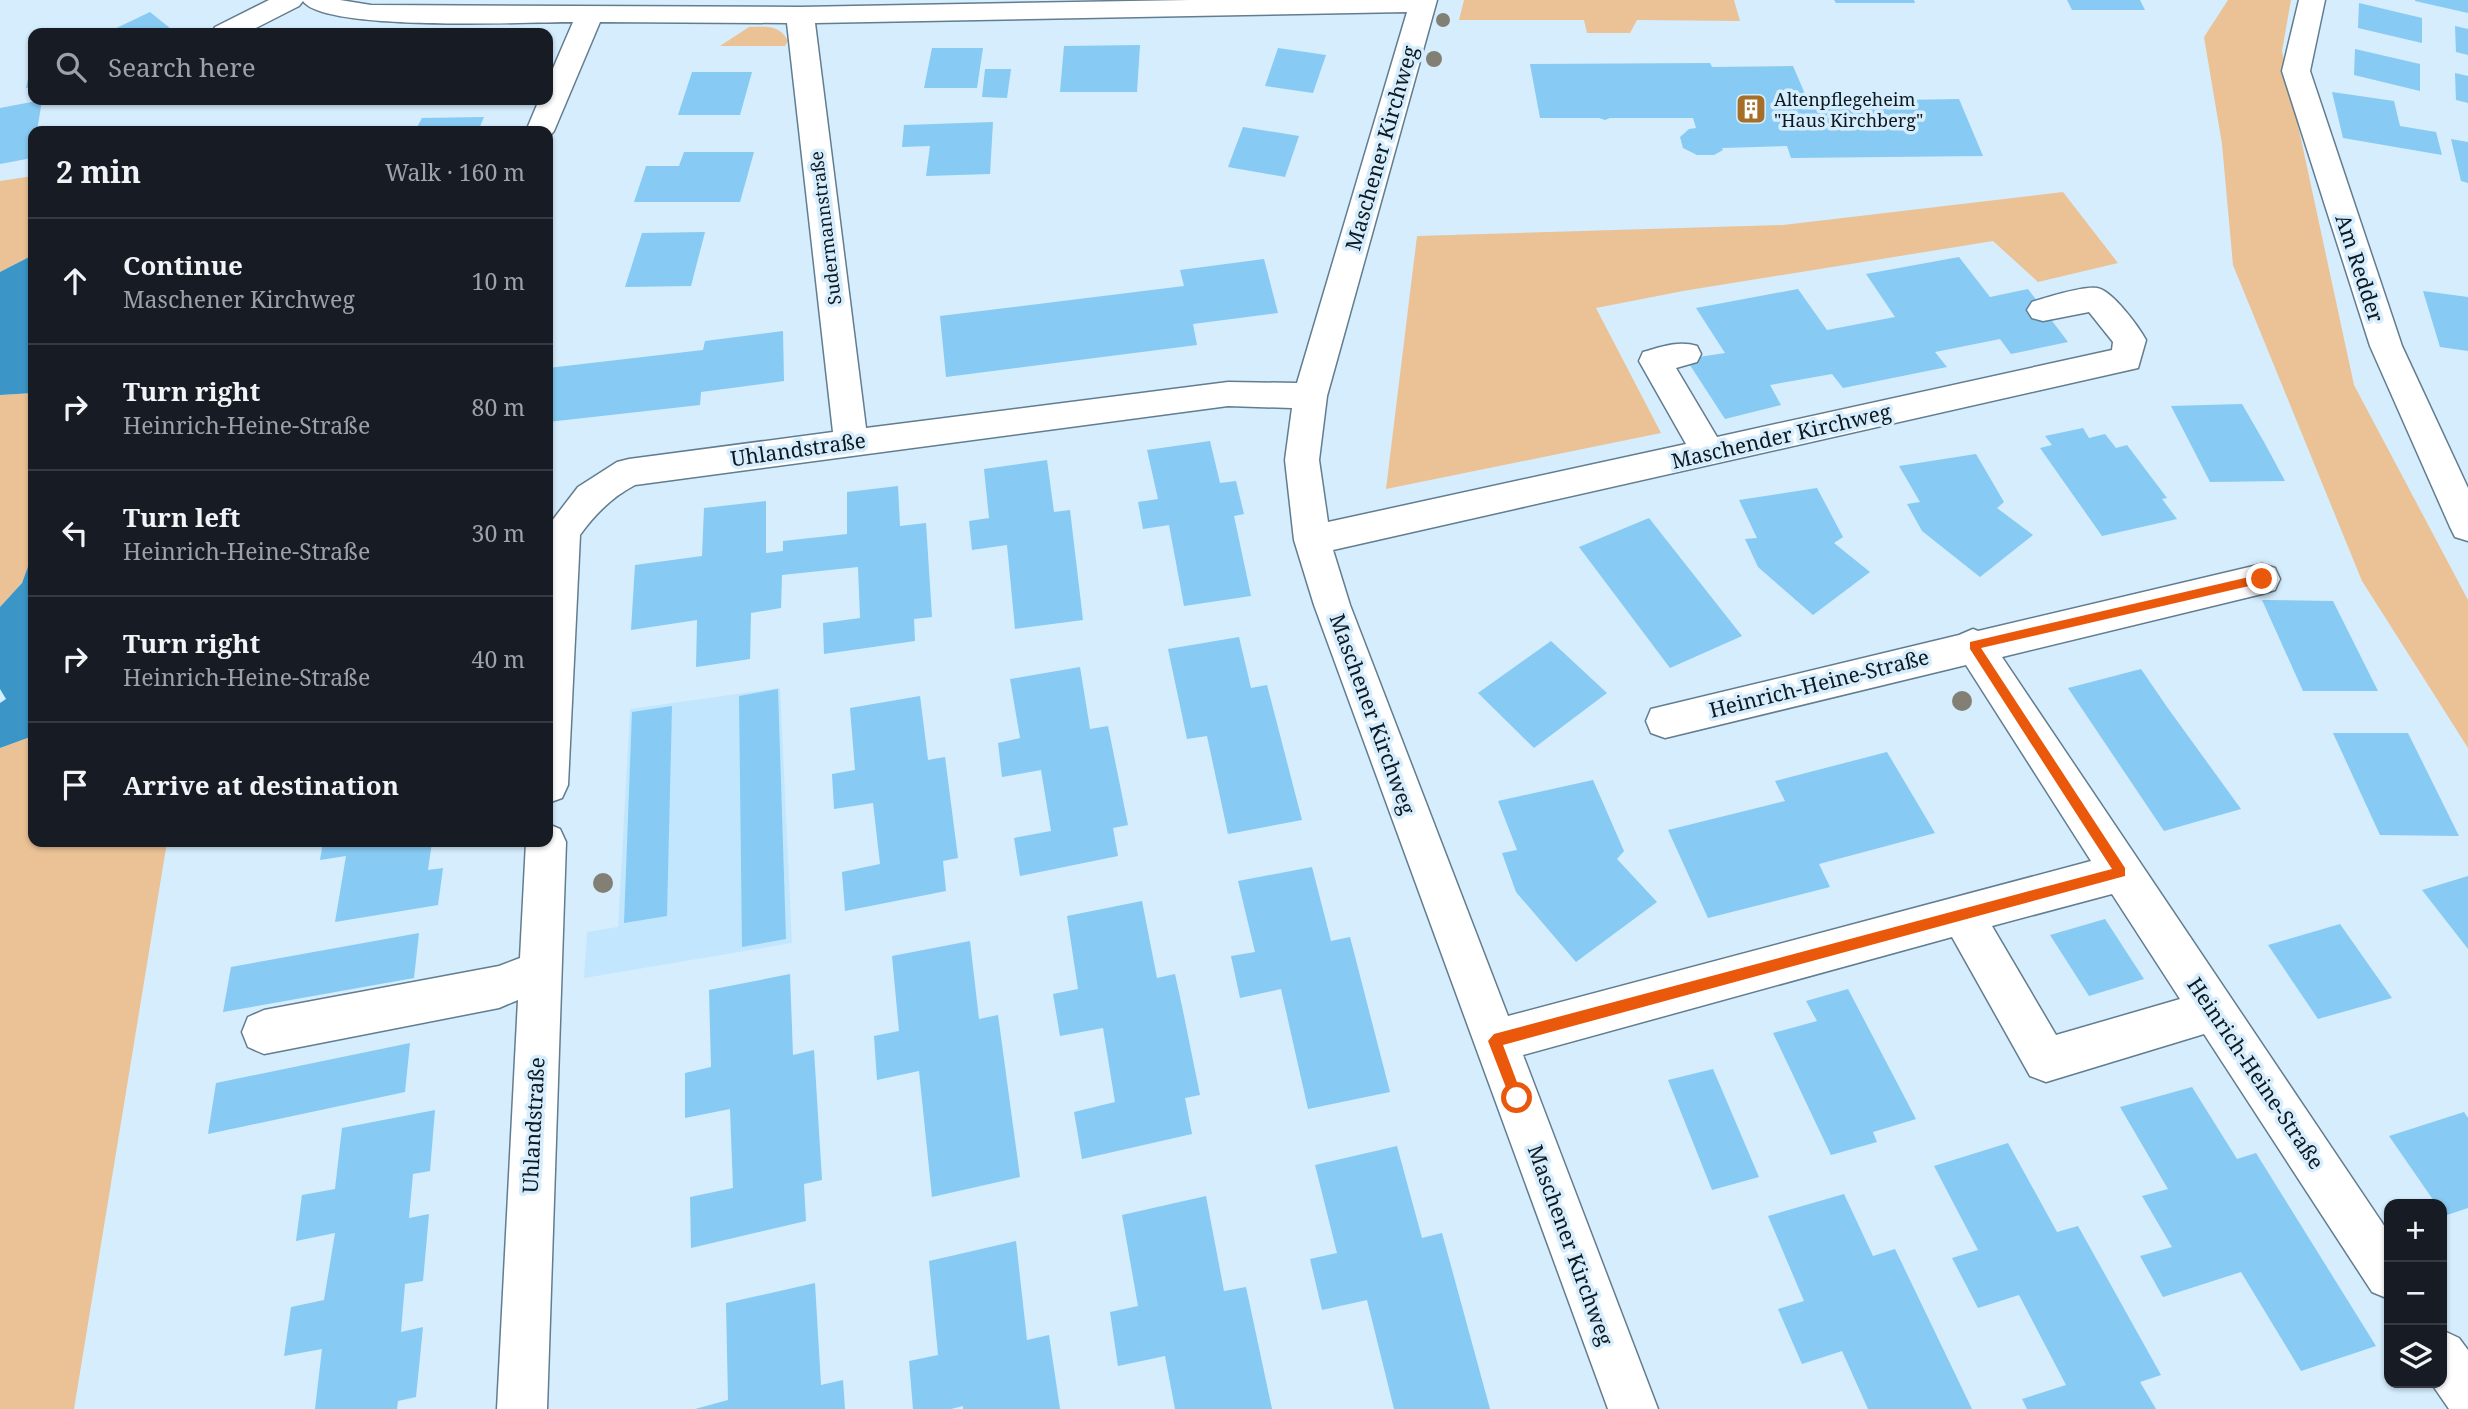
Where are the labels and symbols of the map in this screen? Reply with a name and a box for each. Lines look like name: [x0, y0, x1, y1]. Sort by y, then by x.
street label: Maschener Kirchweg: [1338, 42, 1424, 254]
place label: Altenpflegeheim "Haus Kirchberg": [1774, 87, 1923, 132]
building icon: Altenpflegeheim "Haus Kirchberg": [1734, 92, 1768, 126]
street label: Sudermannstraße: [804, 150, 846, 306]
street label: Am Redder: [2329, 210, 2391, 326]
street label: Maschender Kirchweg: [1668, 397, 1894, 475]
street label: Uhlandstraße: [729, 426, 867, 472]
route end: [2246, 563, 2277, 594]
street label: Maschener Kirchweg: [1324, 610, 1423, 819]
street label: Heinrich-Heine-Straße: [1706, 642, 1932, 724]
street label: Heinrich-Heine-Straße: [2181, 972, 2331, 1174]
street label: Uhlandstraße: [515, 1056, 551, 1194]
route start: [1501, 1082, 1532, 1113]
street label: Maschener Kirchweg: [1522, 1141, 1621, 1350]

